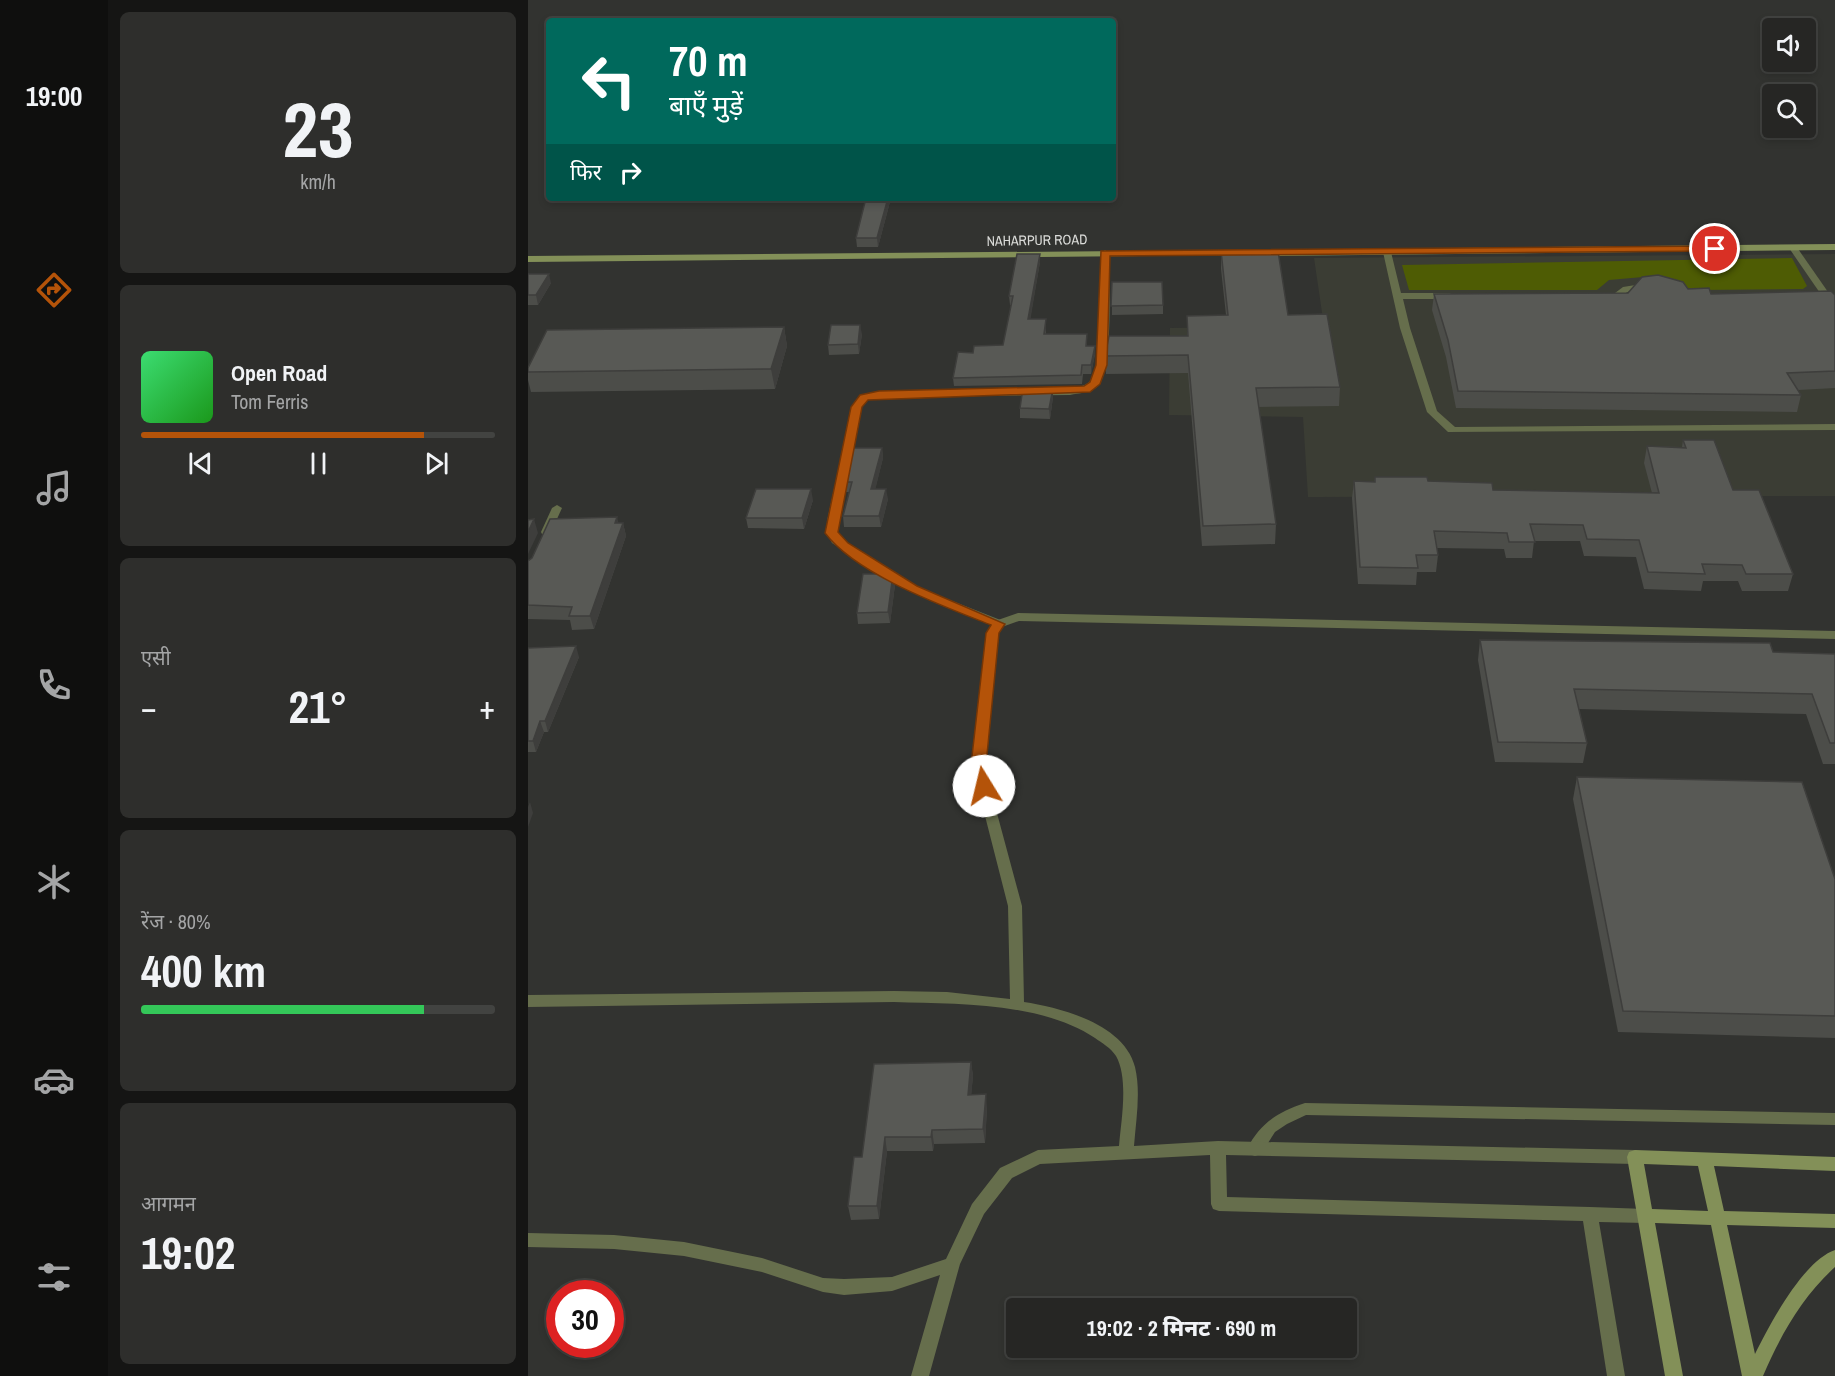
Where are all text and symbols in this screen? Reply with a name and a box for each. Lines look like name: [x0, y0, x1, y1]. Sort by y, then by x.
map controls: [1762, 18, 1816, 138]
button: sound: [1762, 18, 1816, 72]
text: 70 m: [669, 33, 748, 89]
icon: left: [570, 42, 648, 120]
text: 23: [282, 76, 354, 181]
text: 19:00: [26, 78, 82, 114]
button: search: [1762, 84, 1816, 138]
text: बाएँ मुड़ें: [669, 87, 743, 123]
icon: right: [614, 156, 647, 189]
text: फिर: [570, 157, 602, 187]
text: km/h: [300, 168, 336, 195]
pin: [1689, 223, 1740, 274]
street label: NAHARPUR ROAD: [986, 230, 1088, 250]
icon: arrive: [1698, 232, 1731, 265]
icon: directions: [33, 269, 75, 311]
text: Open Road: [231, 358, 327, 388]
text: Tom Ferris: [231, 388, 309, 415]
icon: previous: [184, 447, 217, 480]
icon: pause: [302, 447, 335, 480]
icon: next: [420, 447, 453, 480]
icon: music: [33, 467, 75, 509]
text: एसी: [141, 644, 171, 671]
icon: phone: [33, 664, 75, 706]
text: 21°: [288, 676, 348, 737]
text: −: [141, 685, 157, 729]
text: +: [479, 685, 495, 729]
position arrow: [952, 754, 1016, 818]
icon: climate: [33, 861, 75, 903]
text: रेंज · 80%: [141, 908, 211, 935]
text: 400 km: [141, 940, 266, 1001]
icon: car: [33, 1059, 75, 1101]
text: आगमन: [141, 1190, 196, 1217]
text: 19:02: [141, 1222, 235, 1283]
icon: filters: [33, 1256, 75, 1298]
speed limit sign: 30: [546, 1280, 624, 1358]
text: 19:02 · 2 मिनट · 690 m: [1087, 1313, 1276, 1343]

